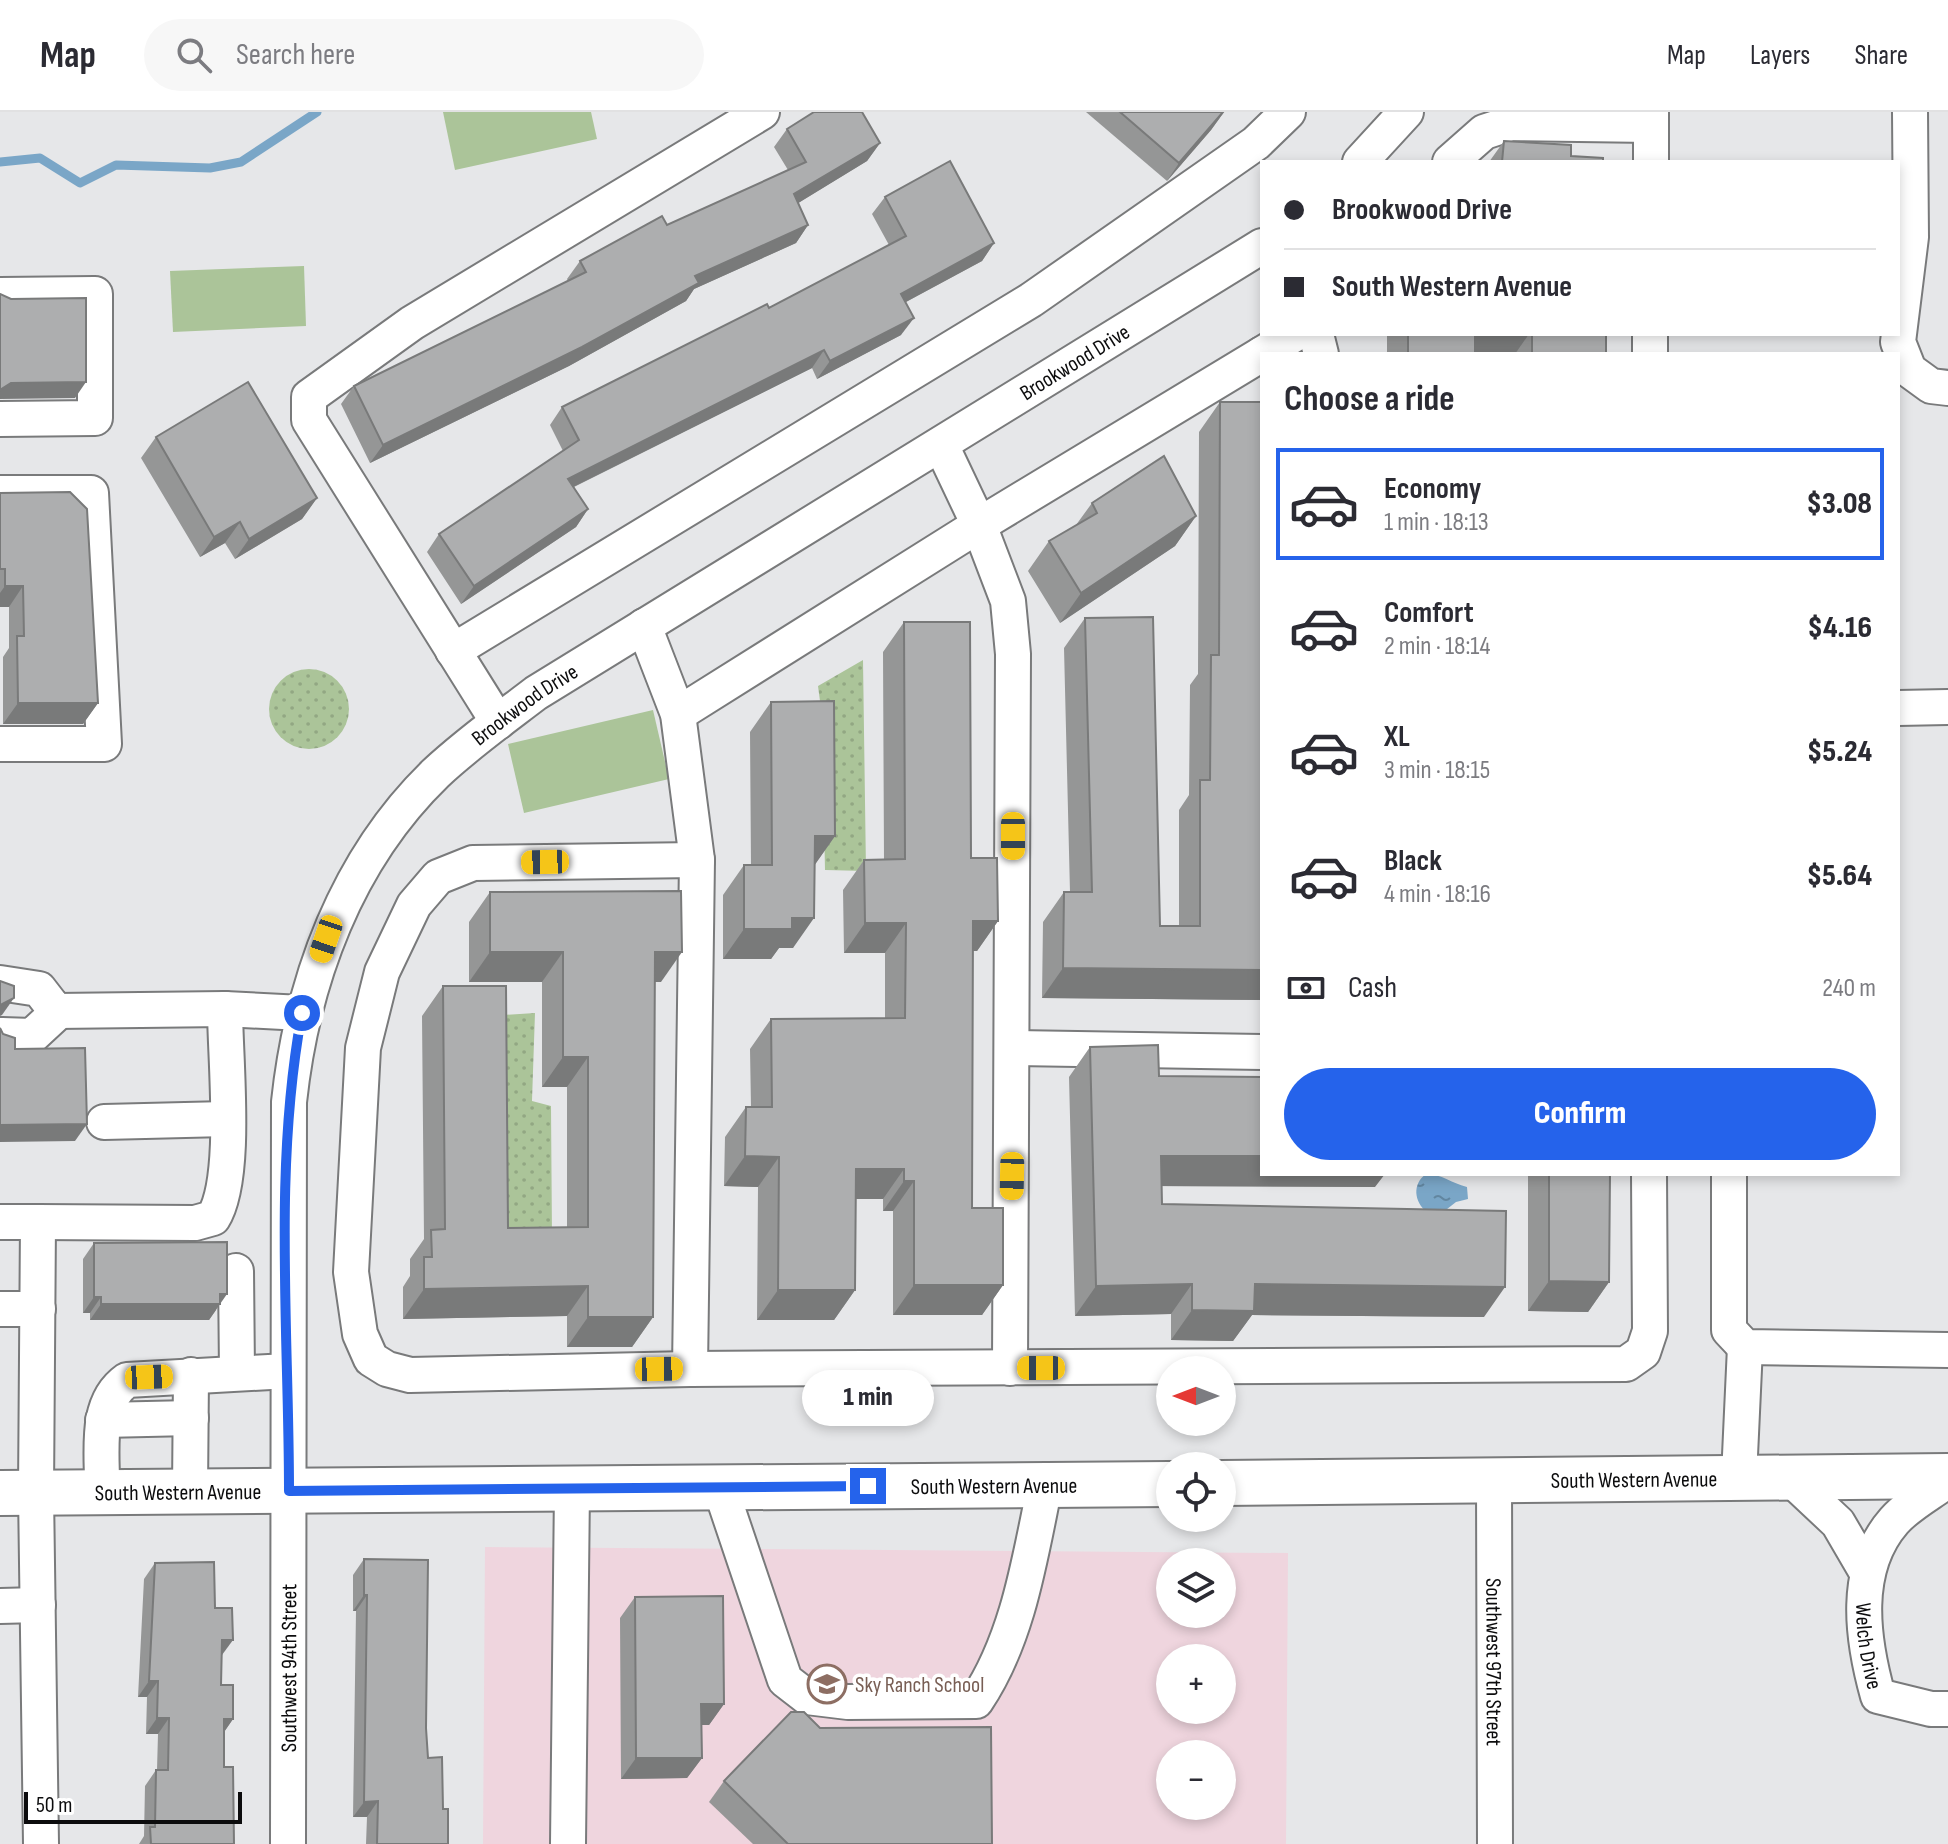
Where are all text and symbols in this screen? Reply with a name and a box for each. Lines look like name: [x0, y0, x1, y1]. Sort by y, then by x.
search box: [144, 19, 704, 91]
text: Map: [40, 33, 96, 78]
icon: search: [172, 33, 216, 77]
text: Search here: [236, 37, 355, 73]
text: Map: [1667, 39, 1706, 72]
text: Layers: [1750, 39, 1810, 72]
text: Share: [1854, 39, 1908, 72]
text: Brookwood Drive: [1332, 192, 1512, 228]
text: South Western Avenue: [1332, 269, 1572, 305]
street label: Brookwood Drive: [1015, 319, 1135, 407]
text: Choose a ride: [1284, 378, 1455, 421]
icon: car: [1288, 468, 1360, 540]
text: Economy: [1384, 471, 1481, 507]
text: $3.08: [1807, 486, 1872, 522]
text: 1 min · 18:13: [1384, 507, 1489, 538]
icon: car: [1288, 592, 1360, 664]
text: Comfort: [1384, 595, 1474, 631]
text: $4.16: [1807, 610, 1872, 646]
text: 2 min · 18:14: [1384, 631, 1490, 662]
street label: Brookwood Drive: [467, 659, 583, 752]
icon: car: [1288, 716, 1360, 788]
text: XL: [1384, 719, 1410, 755]
text: $5.24: [1807, 734, 1872, 770]
text: 3 min · 18:15: [1384, 755, 1490, 786]
car: [1001, 812, 1025, 860]
icon: car: [1288, 840, 1360, 912]
text: Black: [1384, 843, 1442, 879]
car: [521, 850, 569, 874]
text: $5.64: [1807, 858, 1872, 894]
text: 4 min · 18:16: [1384, 879, 1491, 910]
car: [307, 912, 345, 966]
icon: cash: [1284, 966, 1328, 1010]
text: Cash: [1348, 970, 1397, 1006]
text: 240 m: [1822, 973, 1876, 1004]
route start: [284, 995, 320, 1031]
button: Confirm: [1284, 1068, 1876, 1160]
car: [1000, 1152, 1024, 1200]
car: [1017, 1356, 1065, 1380]
north arrow: [1156, 1356, 1236, 1436]
map controls: [1156, 1356, 1236, 1820]
car: [635, 1357, 683, 1381]
car: [125, 1364, 173, 1390]
callout: 1 min: [802, 1370, 934, 1426]
text: 1 min: [843, 1382, 893, 1413]
button: locate: [1156, 1452, 1236, 1532]
street label: South Western Avenue: [1551, 1466, 1717, 1495]
route end: [850, 1468, 886, 1504]
street label: South Western Avenue: [911, 1473, 1077, 1501]
street label: South Western Avenue: [95, 1479, 261, 1507]
button: layers: [1156, 1548, 1236, 1628]
street label: Southwest 97th Street: [1479, 1578, 1507, 1746]
street label: Southwest 94th Street: [276, 1584, 303, 1752]
street label: Welch Drive: [1849, 1602, 1888, 1692]
button: +: [1156, 1644, 1236, 1724]
school or university icon: Sky Ranch School: [806, 1663, 848, 1705]
place label: Sky Ranch School: [855, 1672, 984, 1699]
button: −: [1156, 1740, 1236, 1820]
scale bar: [24, 1788, 242, 1824]
text: 50 m: [36, 1792, 72, 1819]

